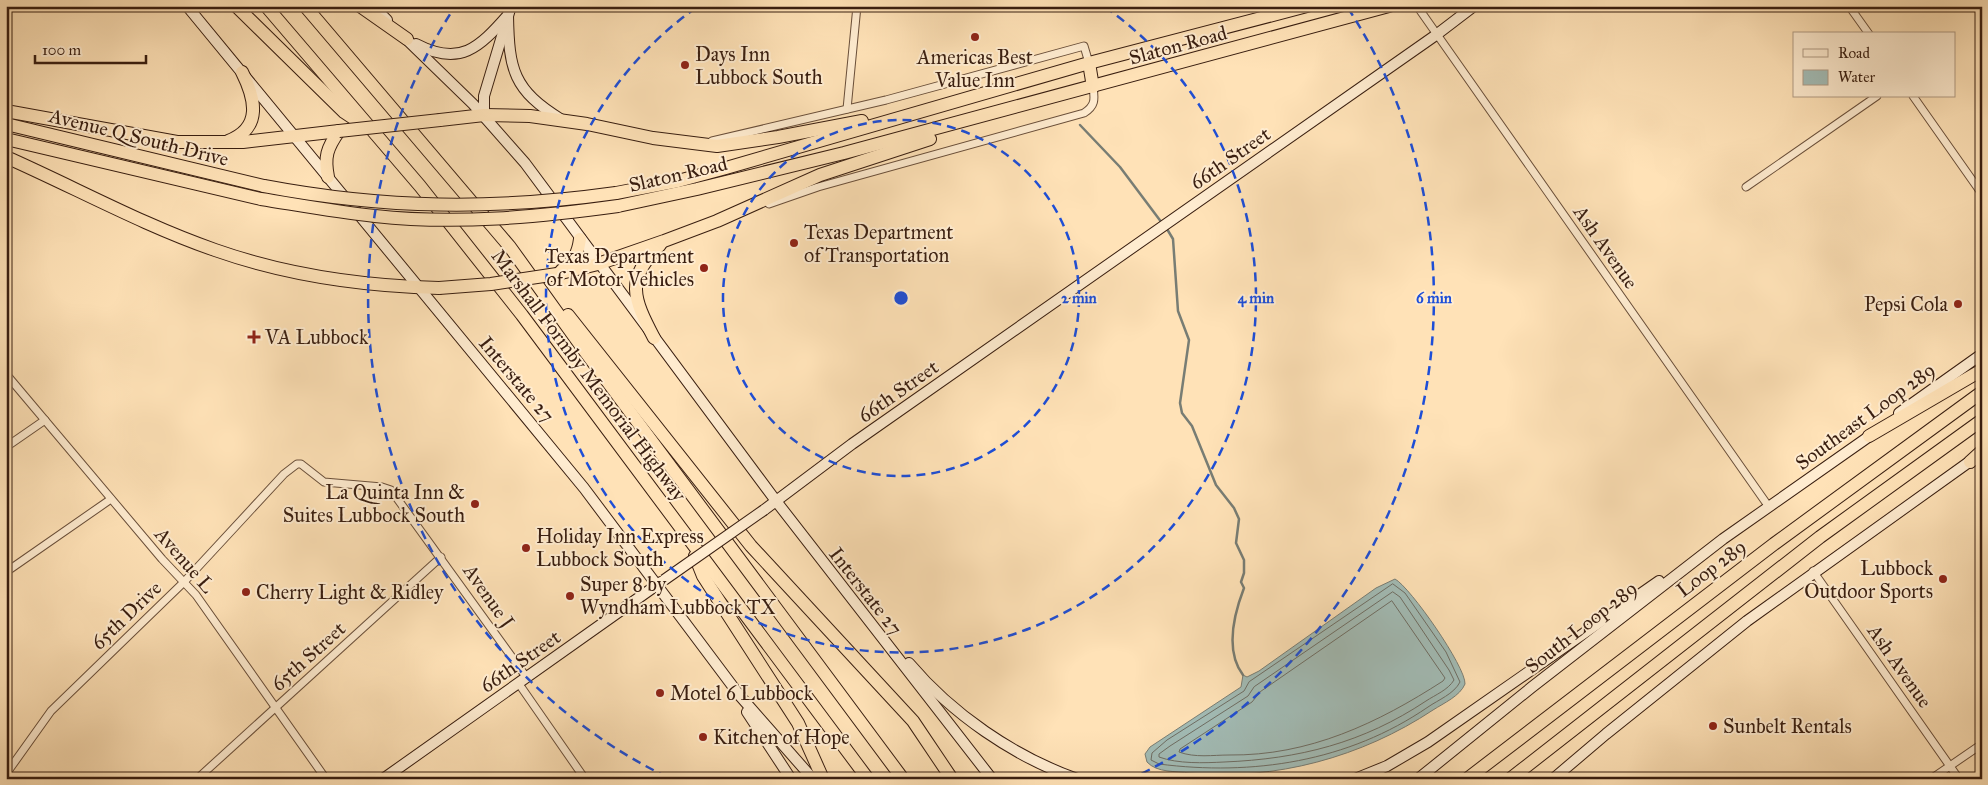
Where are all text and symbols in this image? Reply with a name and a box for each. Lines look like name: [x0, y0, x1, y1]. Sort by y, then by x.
street label: Slaton Road: [1126, 20, 1230, 70]
marker: Americas Best Value Inn: [969, 31, 981, 43]
scale bar: [35, 32, 146, 64]
legend: [1793, 32, 1956, 98]
text: 100 m: [42, 41, 82, 59]
place label: Days Inn Lubbock South: [695, 42, 823, 89]
text: Road: [1838, 44, 1870, 62]
place label: Americas Best Value Inn: [916, 45, 1033, 92]
marker: Days Inn Lubbock South: [679, 59, 691, 71]
text: Water: [1838, 68, 1875, 86]
street label: Avenue Q South Drive: [46, 103, 231, 171]
street label: 66th Street: [1185, 122, 1275, 194]
street label: Slaton Road: [626, 151, 730, 197]
street label: Ash Avenue: [1568, 200, 1643, 293]
place label: Texas Department of Transportation: [804, 220, 953, 267]
marker: Texas Department of Transportation: [788, 237, 800, 249]
street label: Marshall Formby Memorial Highway: [486, 244, 692, 507]
place label: Texas Department of Motor Vehicles: [545, 244, 694, 291]
marker: Texas Department of Motor Vehicles: [698, 262, 710, 274]
centre of rings: [892, 289, 910, 307]
text: 2 min: [1061, 289, 1098, 307]
text: 4 min: [1238, 289, 1275, 308]
text: 6 min: [1416, 289, 1453, 307]
place label: Pepsi Cola: [1864, 292, 1949, 316]
marker: Pepsi Cola: [1952, 298, 1964, 310]
place label: VA Lubbock: [264, 325, 369, 349]
marker: VA Lubbock: [247, 330, 261, 344]
street label: Interstate 27: [474, 331, 560, 427]
street label: 66th Street: [853, 355, 943, 427]
street label: Southeast Loop 289: [1790, 357, 1940, 475]
place label: La Quinta Inn & Suites Lubbock South: [283, 480, 465, 527]
marker: La Quinta Inn & Suites Lubbock South: [469, 498, 481, 510]
street label: Avenue L: [149, 522, 220, 598]
place label: Holiday Inn Express Lubbock South: [536, 524, 704, 571]
street label: Loop 289: [1672, 534, 1750, 602]
marker: Holiday Inn Express Lubbock South: [520, 542, 532, 554]
street label: Interstate 27: [824, 542, 908, 640]
place label: Lubbock Outdoor Sports: [1804, 556, 1934, 603]
street label: Avenue J: [457, 559, 520, 633]
place label: Super 8 by Wyndham Lubbock TX: [580, 572, 776, 619]
marker: Lubbock Outdoor Sports: [1937, 573, 1949, 585]
street label: 65th Drive: [86, 576, 166, 654]
street label: South Loop 289: [1520, 576, 1642, 678]
place label: Cherry Light & Ridley: [256, 580, 444, 605]
marker: Cherry Light & Ridley: [240, 586, 252, 598]
marker: Super 8 by Wyndham Lubbock TX: [564, 590, 576, 602]
street label: 65th Street: [266, 616, 350, 696]
street label: Ash Avenue: [1862, 619, 1937, 712]
street label: 66th Street: [475, 625, 565, 697]
place label: Motel 6 Lubbock: [670, 681, 814, 705]
marker: Motel 6 Lubbock: [654, 687, 666, 699]
place label: Sunbelt Rentals: [1723, 714, 1852, 738]
marker: Sunbelt Rentals: [1707, 720, 1719, 732]
place label: Kitchen of Hope: [713, 725, 849, 749]
marker: Kitchen of Hope: [697, 731, 709, 743]

